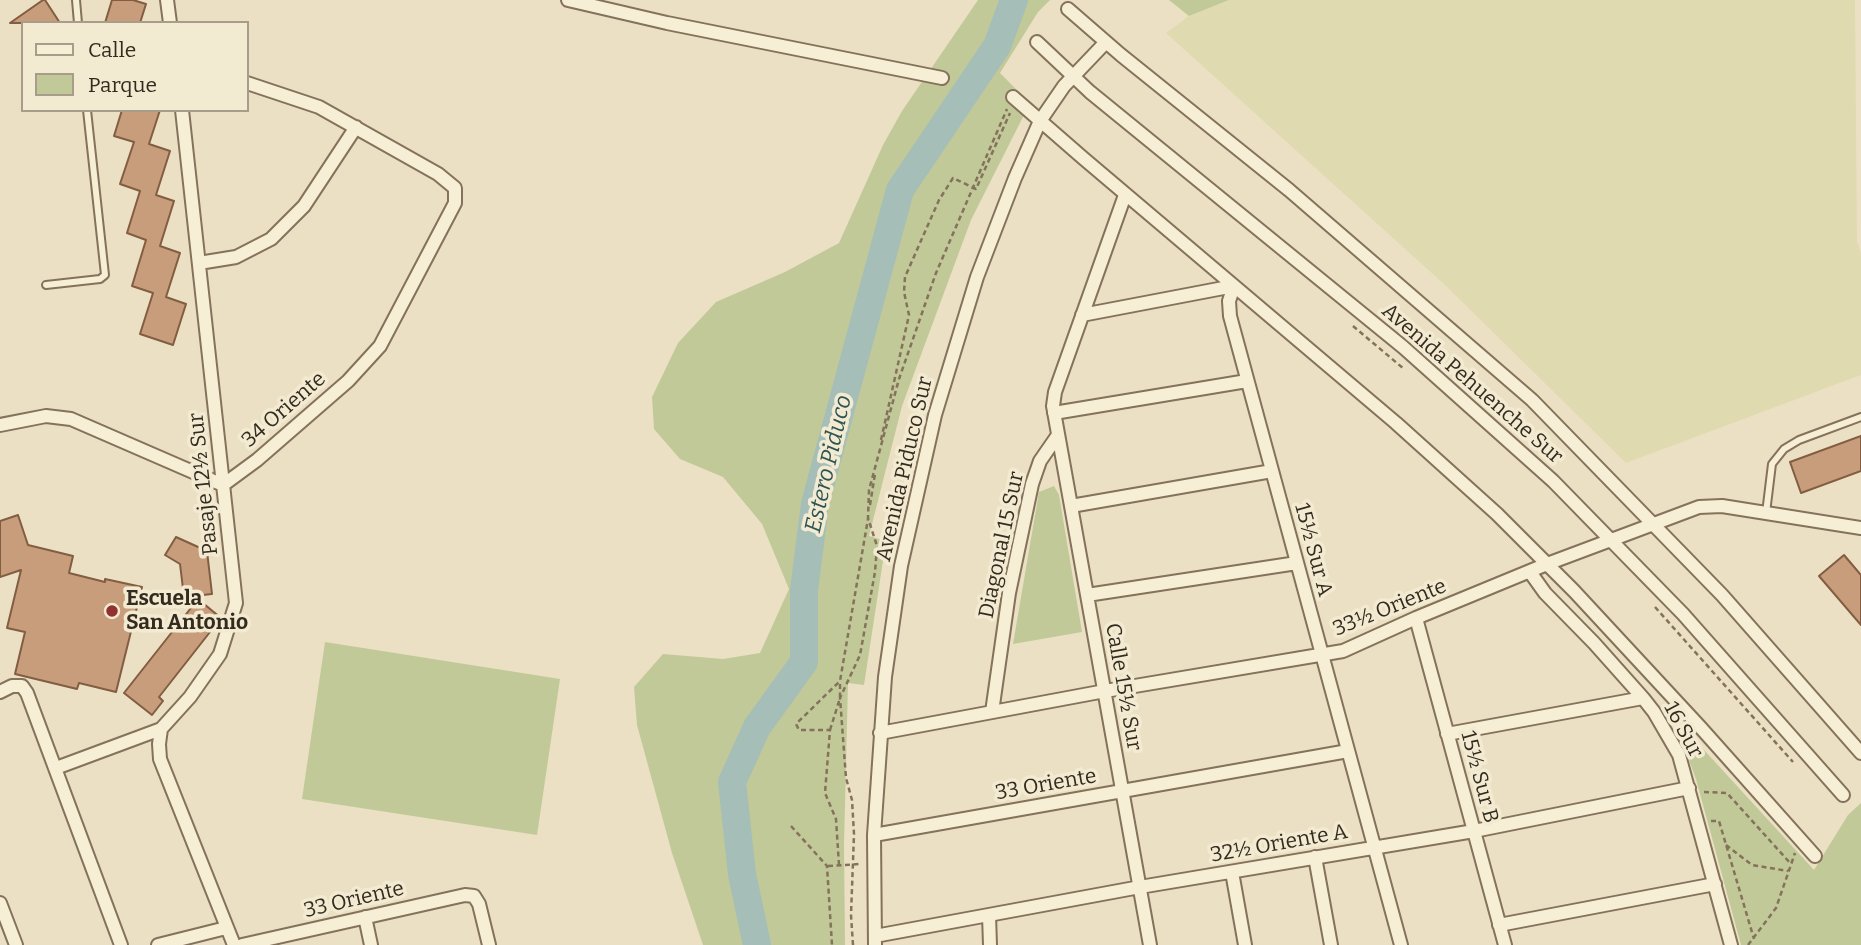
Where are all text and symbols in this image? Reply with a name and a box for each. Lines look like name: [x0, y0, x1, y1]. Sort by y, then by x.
legend: [21, 21, 248, 112]
text: Calle: [88, 37, 136, 63]
text: Parque: [88, 72, 157, 98]
street label: Avenida Pehuenche Sur: [1376, 299, 1568, 469]
street label: 34 Oriente: [237, 367, 331, 453]
street label: Avenida Piduco Sur: [871, 374, 939, 564]
water label: Estero Piduco: [800, 393, 858, 535]
street label: Pasaje 12½ Sur: [184, 412, 224, 556]
street label: Diagonal 15 Sur: [974, 469, 1030, 621]
street label: 15½ Sur A: [1288, 501, 1338, 599]
street label: 33½ Oriente: [1330, 574, 1450, 642]
place label: Escuela San Antonio: [126, 586, 248, 636]
marker: Escuela San Antonio: [104, 603, 120, 619]
street label: Calle 15½ Sur: [1099, 621, 1147, 753]
street label: 16 Sur: [1658, 698, 1708, 762]
street label: 15½ Sur B: [1455, 728, 1503, 826]
street label: 33 Oriente: [994, 764, 1098, 806]
street label: 32½ Oriente A: [1208, 820, 1350, 868]
street label: 33 Oriente: [302, 876, 406, 924]

